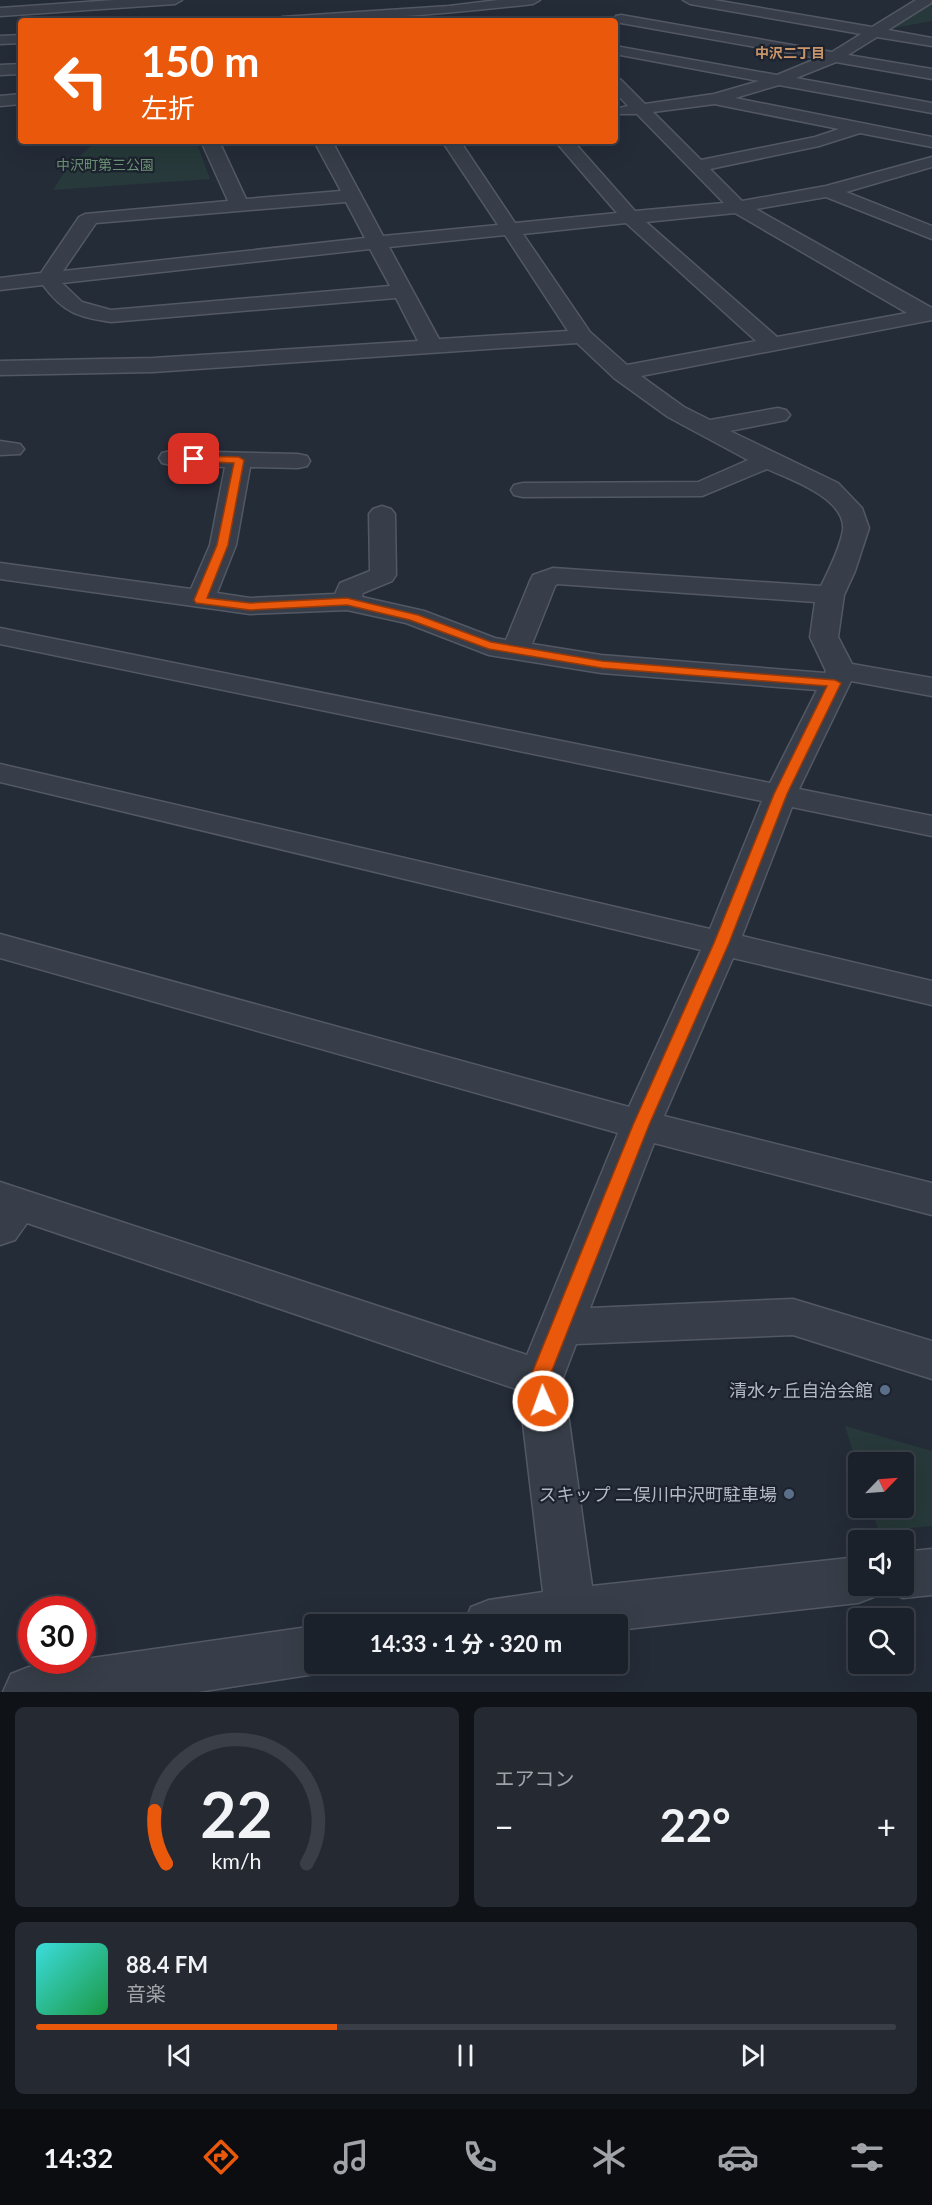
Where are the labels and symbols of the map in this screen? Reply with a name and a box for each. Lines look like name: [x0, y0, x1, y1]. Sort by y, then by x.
district label: 中沢二丁目: [755, 44, 825, 61]
park label: 中沢町第三公園: [56, 156, 154, 173]
pin: [168, 433, 219, 484]
position arrow: [511, 1369, 575, 1433]
place label: 清水ヶ丘自治会館: [729, 1379, 873, 1401]
marker: 清水ヶ丘自治会館: [878, 1383, 892, 1397]
north arrow: [848, 1452, 914, 1518]
place label: スキップ 二俣川中沢町駐車場: [538, 1483, 777, 1505]
marker: スキップ 二俣川中沢町駐車場: [782, 1487, 796, 1501]
speed limit sign: 30: [18, 1596, 96, 1674]

